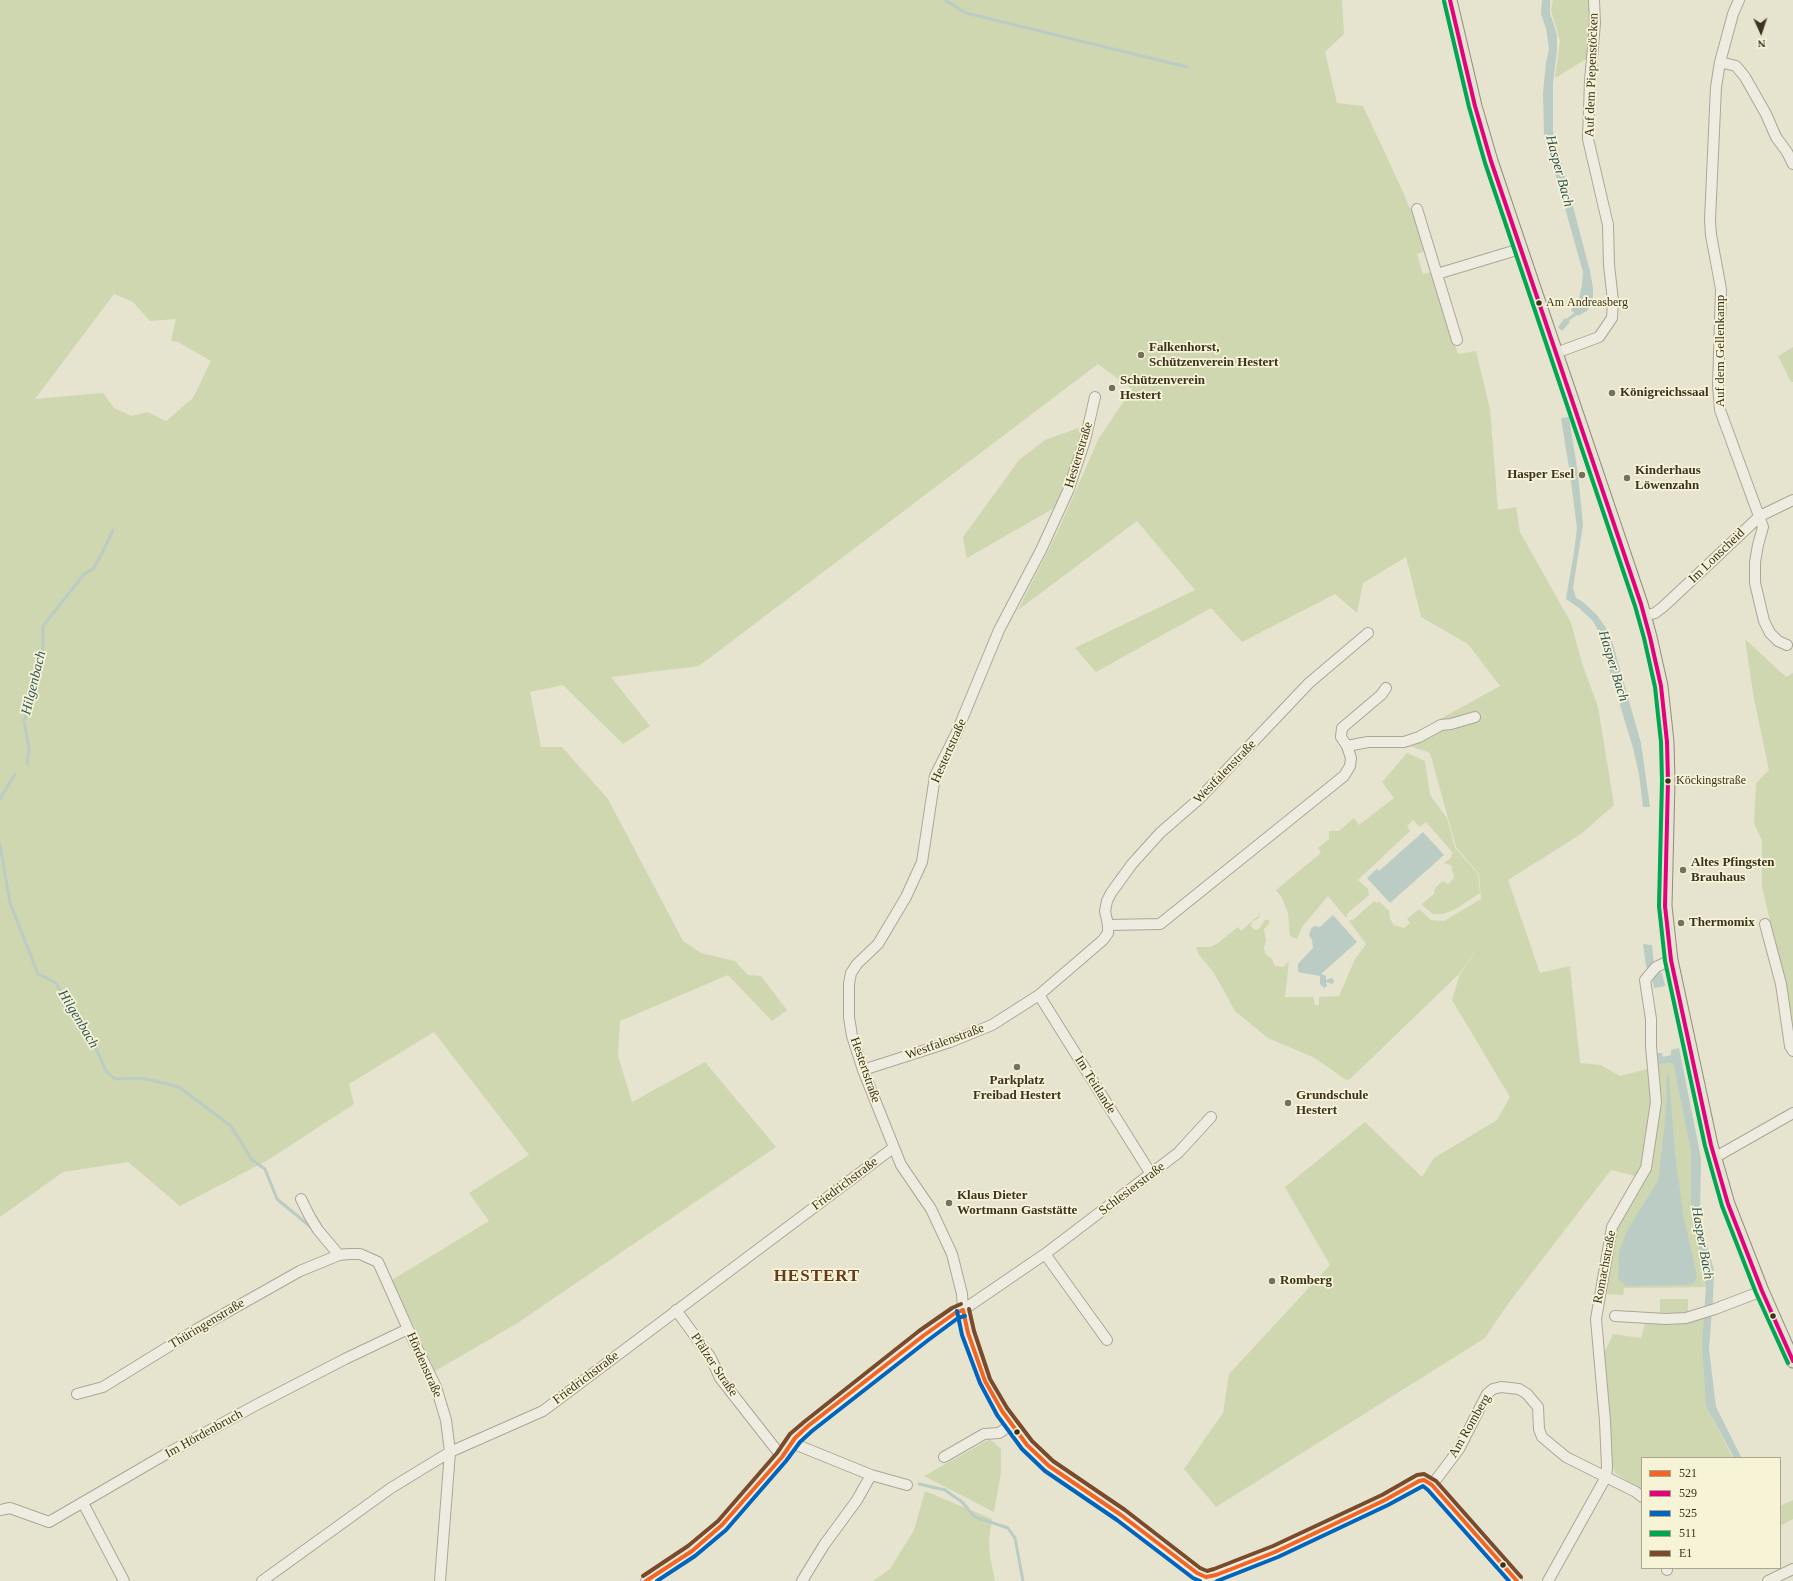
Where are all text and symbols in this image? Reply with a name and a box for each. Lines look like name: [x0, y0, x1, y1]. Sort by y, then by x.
north arrow: [1741, 12, 1781, 52]
street label: Auf dem Piepenstöcken: [1582, 13, 1602, 137]
text: N: [1757, 38, 1766, 50]
water label: Hasper Bach: [1541, 133, 1577, 209]
street label: Auf dem Gellenkamp: [1713, 295, 1729, 407]
place label: Am Andreasberg: [1546, 296, 1628, 310]
marker: Am Andreasberg: [1534, 298, 1544, 308]
place label: Falkenhorst, Schützenverein Hestert: [1149, 340, 1278, 371]
marker: Falkenhorst, Schützenverein Hestert: [1136, 350, 1146, 360]
place label: Schützenverein Hestert: [1120, 373, 1205, 404]
marker: Schützenverein Hestert: [1107, 383, 1117, 393]
place label: Königreichssaal: [1620, 385, 1709, 401]
marker: Königreichssaal: [1607, 388, 1617, 398]
street label: Hestertstraße: [1062, 420, 1096, 490]
place label: Kinderhaus Löwenzahn: [1635, 463, 1701, 494]
place label: Hasper Esel: [1507, 467, 1574, 483]
marker: Hasper Esel: [1577, 470, 1587, 480]
marker: Kinderhaus Löwenzahn: [1622, 473, 1632, 483]
street label: Im Lonscheid: [1686, 525, 1748, 587]
water label: Hasper Bach: [1594, 628, 1632, 704]
water label: Hilgenbach: [18, 649, 50, 717]
street label: Hestertstraße: [928, 717, 970, 785]
street label: Westfalenstraße: [1191, 737, 1259, 807]
place label: Köckingstraße: [1676, 774, 1746, 788]
marker: Köckingstraße: [1663, 776, 1673, 786]
place label: Altes Pfingsten Brauhaus: [1691, 855, 1774, 886]
marker: Altes Pfingsten Brauhaus: [1678, 865, 1688, 875]
place label: Thermomix: [1689, 915, 1755, 931]
marker: Thermomix: [1676, 918, 1686, 928]
water label: Hilgenbach: [54, 987, 102, 1051]
street label: Westfalenstraße: [903, 1021, 987, 1063]
street label: Hestertstraße: [846, 1035, 884, 1105]
street label: Im Teitlande: [1071, 1053, 1119, 1117]
marker: Parkplatz Freibad Hestert: [1012, 1062, 1022, 1072]
place label: Parkplatz Freibad Hestert: [973, 1073, 1061, 1104]
place label: Grundschule Hestert: [1296, 1088, 1368, 1119]
marker: Grundschule Hestert: [1283, 1098, 1293, 1108]
street label: Friedrichstraße: [809, 1154, 881, 1214]
street label: Schlesierstraße: [1096, 1159, 1168, 1219]
place label: Klaus Dieter Wortmann Gaststätte: [957, 1188, 1077, 1219]
marker: Klaus Dieter Wortmann Gaststätte: [944, 1198, 954, 1208]
water label: Hasper Bach: [1687, 1205, 1717, 1281]
street label: Romachstraße: [1590, 1229, 1620, 1305]
district label: HESTERT: [774, 1267, 860, 1287]
place label: Romberg: [1280, 1273, 1332, 1289]
marker: Romberg: [1267, 1276, 1277, 1286]
street label: Thüringenstraße: [166, 1295, 248, 1353]
unlabelled marker: [1768, 1311, 1778, 1321]
street label: Hördenstraße: [403, 1330, 445, 1400]
street label: Pfälzer Straße: [687, 1330, 741, 1400]
street label: Friedrichstraße: [550, 1348, 622, 1408]
street label: Am Romberg: [1446, 1391, 1494, 1461]
street label: Im Hördenbruch: [162, 1406, 246, 1462]
unlabelled marker: [1012, 1427, 1022, 1437]
legend: [1641, 1457, 1781, 1569]
text: 521: [1679, 1466, 1697, 1480]
text: 529: [1679, 1486, 1697, 1500]
text: 525: [1679, 1506, 1697, 1520]
text: 511: [1679, 1526, 1697, 1540]
text: E1: [1679, 1546, 1692, 1560]
unlabelled marker: [1498, 1560, 1508, 1570]

